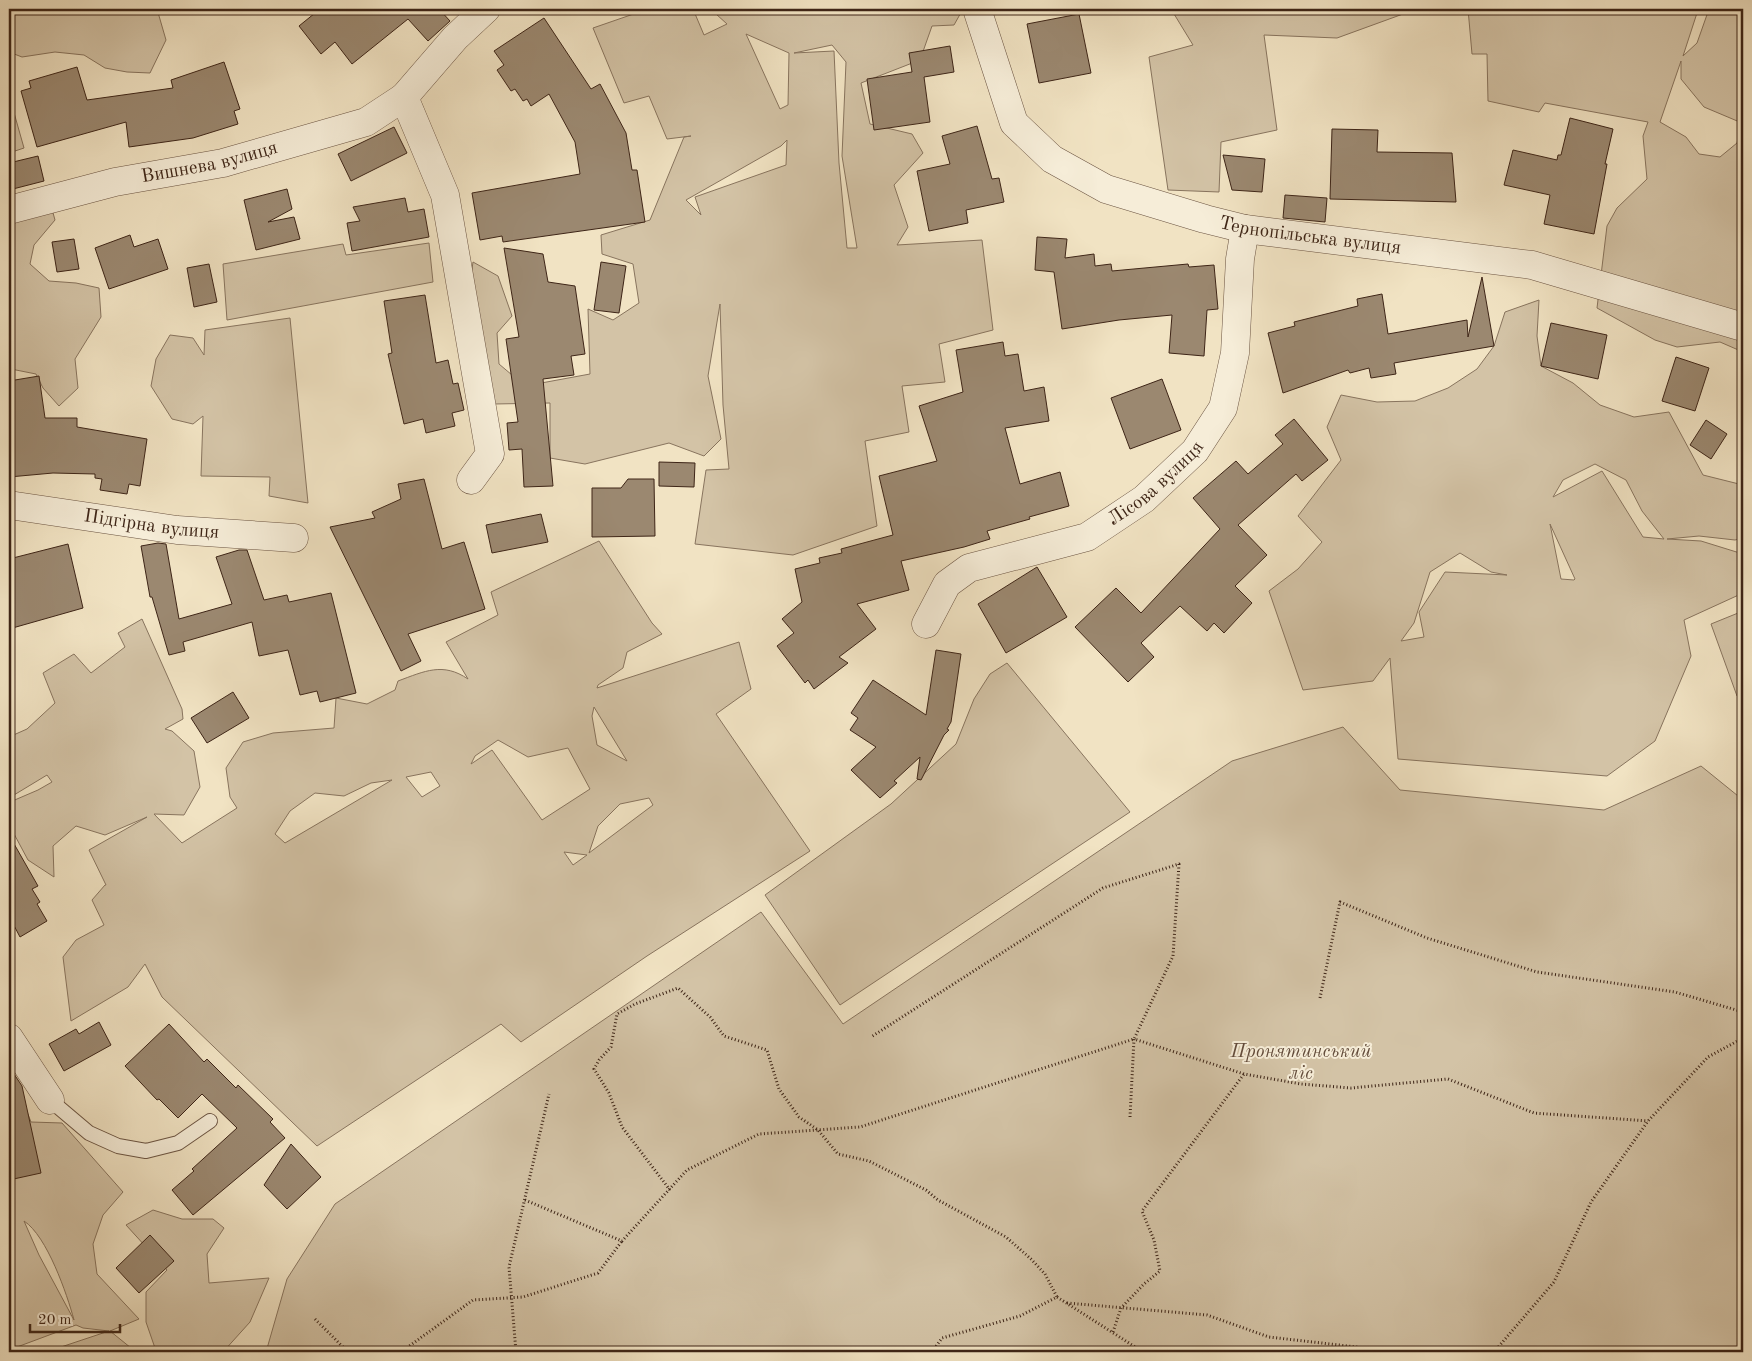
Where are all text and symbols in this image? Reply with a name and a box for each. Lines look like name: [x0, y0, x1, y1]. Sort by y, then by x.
street label: Вишнева вулиця: [140, 138, 280, 187]
street label: Тернопільська вулиця: [1217, 213, 1402, 258]
street label: Лісова вулиця: [1105, 438, 1208, 530]
street label: Підгірна вулиця: [83, 507, 220, 542]
park label: Пронятинський ліс: [1230, 1043, 1372, 1084]
scale bar: [30, 1301, 120, 1333]
text: 20 m: [38, 1313, 72, 1328]

